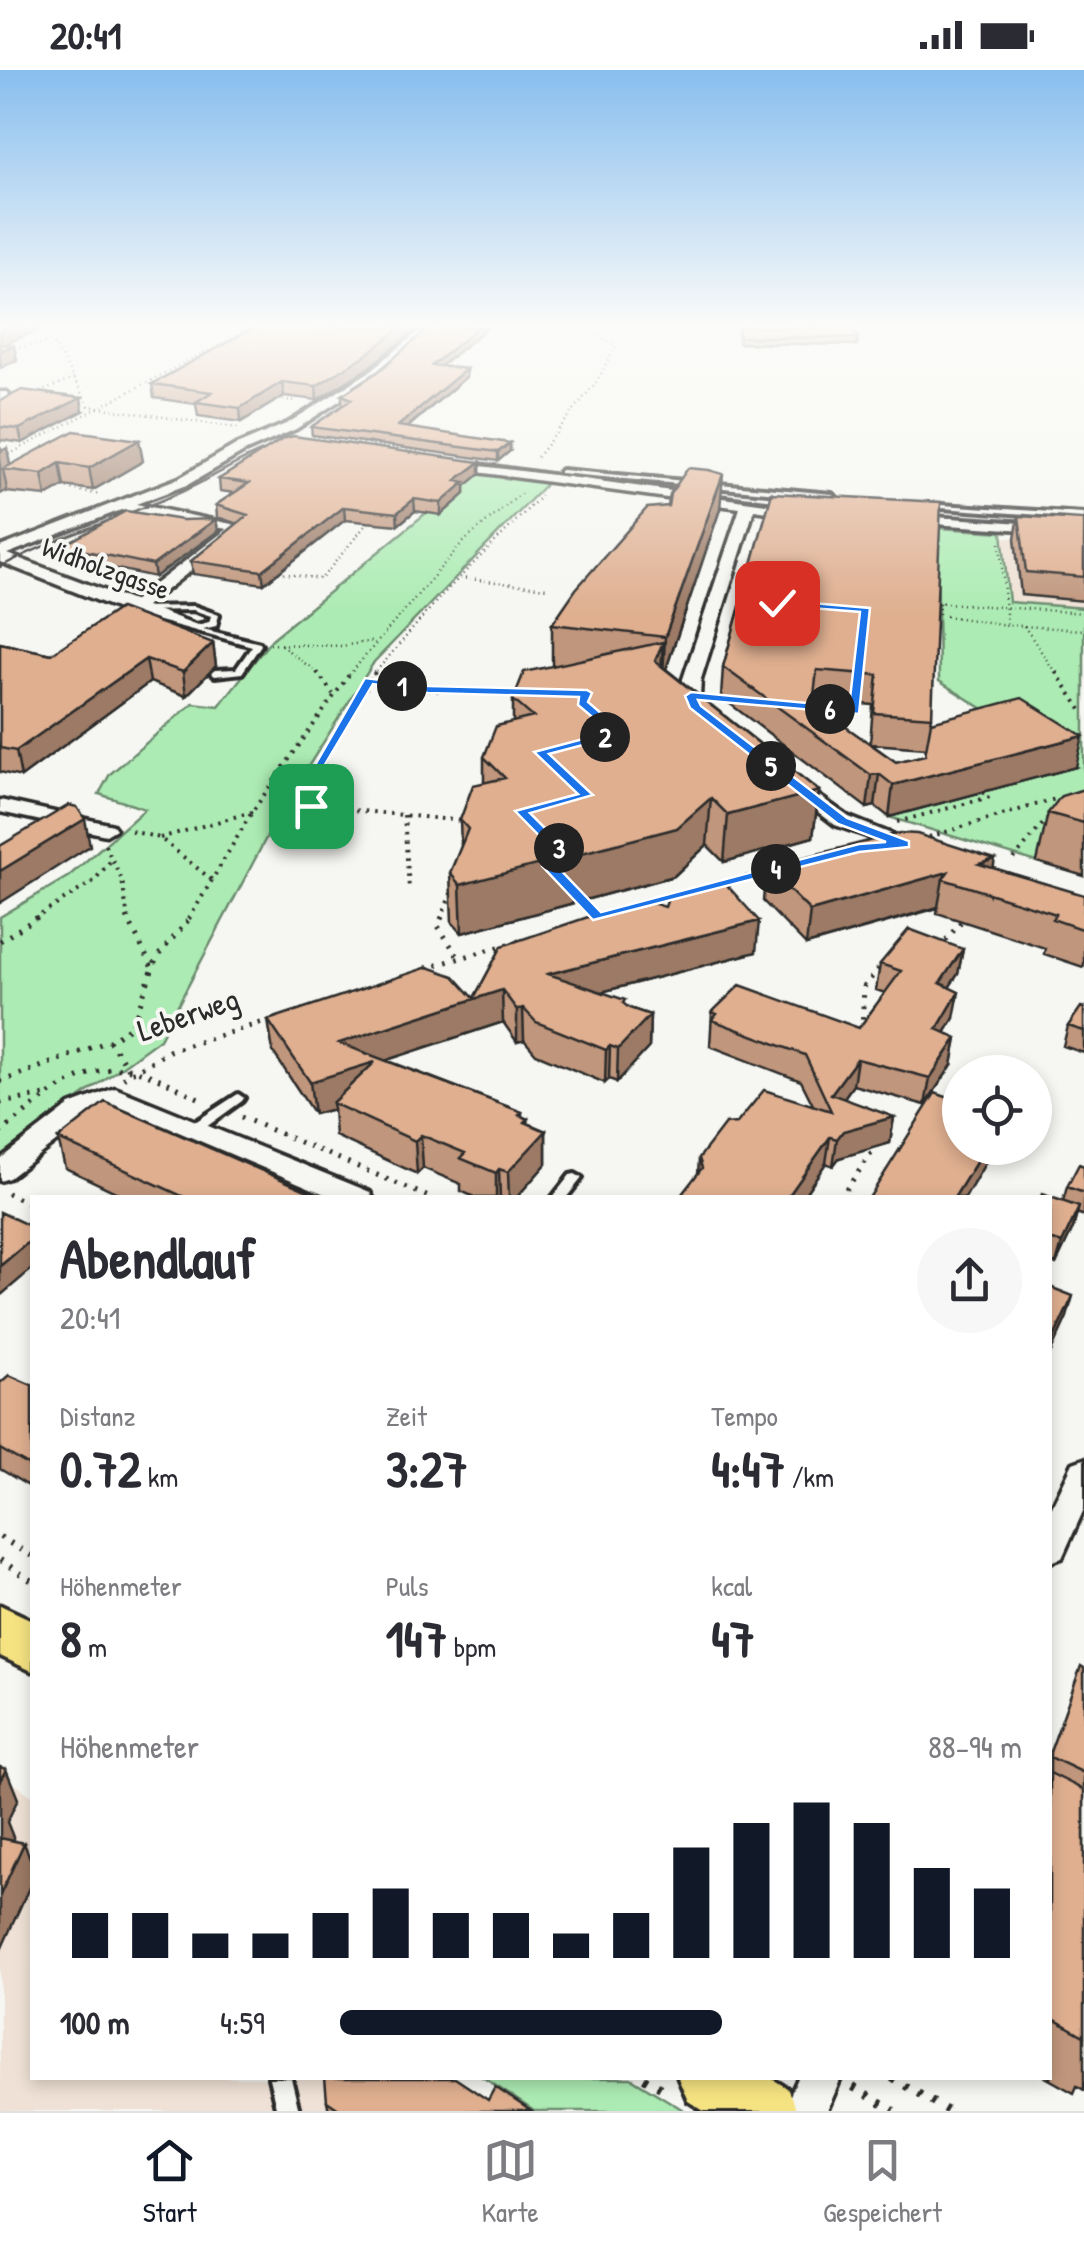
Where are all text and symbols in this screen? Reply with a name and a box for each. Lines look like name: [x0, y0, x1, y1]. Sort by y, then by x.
text: 20:41: [50, 9, 122, 61]
street label: Widholzgasse: [37, 527, 175, 609]
pin: [735, 561, 820, 646]
icon: check: [750, 576, 805, 631]
pin: 1: [377, 661, 427, 711]
text: 1: [397, 667, 407, 705]
pin: 6: [805, 684, 855, 734]
text: 6: [824, 690, 836, 728]
pin: 2: [580, 712, 630, 762]
text: 2: [598, 718, 612, 756]
pin: 5: [746, 741, 796, 791]
text: 5: [765, 747, 777, 785]
pin: [269, 764, 354, 849]
icon: arrive: [284, 779, 339, 834]
pin: 3: [534, 823, 584, 873]
text: 3: [553, 829, 565, 867]
pin: 4: [751, 844, 801, 894]
text: 4: [771, 850, 781, 888]
street label: Leberweg: [132, 977, 244, 1051]
map controls: [942, 1055, 1052, 1165]
button: locate: [942, 1055, 1052, 1165]
text: Abendlauf: [60, 1221, 256, 1295]
button: share: [917, 1228, 1022, 1333]
text: 20:41: [60, 1296, 120, 1339]
text: Distanz: [60, 1397, 136, 1435]
text: Zeit: [386, 1397, 427, 1435]
text: Tempo: [711, 1397, 778, 1435]
text: 0.72: [60, 1435, 141, 1503]
text: 3:27: [386, 1435, 468, 1503]
text: 4:47: [711, 1435, 785, 1503]
text: km: [141, 1458, 178, 1496]
text: /km: [785, 1458, 834, 1496]
text: Höhenmeter: [60, 1567, 182, 1605]
text: Puls: [386, 1567, 429, 1605]
text: kcal: [711, 1567, 752, 1605]
text: 8: [60, 1605, 82, 1673]
text: 147: [386, 1605, 447, 1673]
text: 47: [711, 1605, 755, 1673]
text: m: [82, 1628, 107, 1666]
text: bpm: [447, 1628, 496, 1666]
text: Höhenmeter: [60, 1725, 199, 1768]
text: 88–94 m: [928, 1725, 1022, 1768]
text: 100 m: [60, 2001, 129, 2044]
text: 4:59: [220, 2001, 265, 2044]
tab: Start: [142, 2133, 197, 2231]
tab: Karte: [481, 2133, 539, 2231]
tab: Gespeichert: [823, 2133, 942, 2231]

